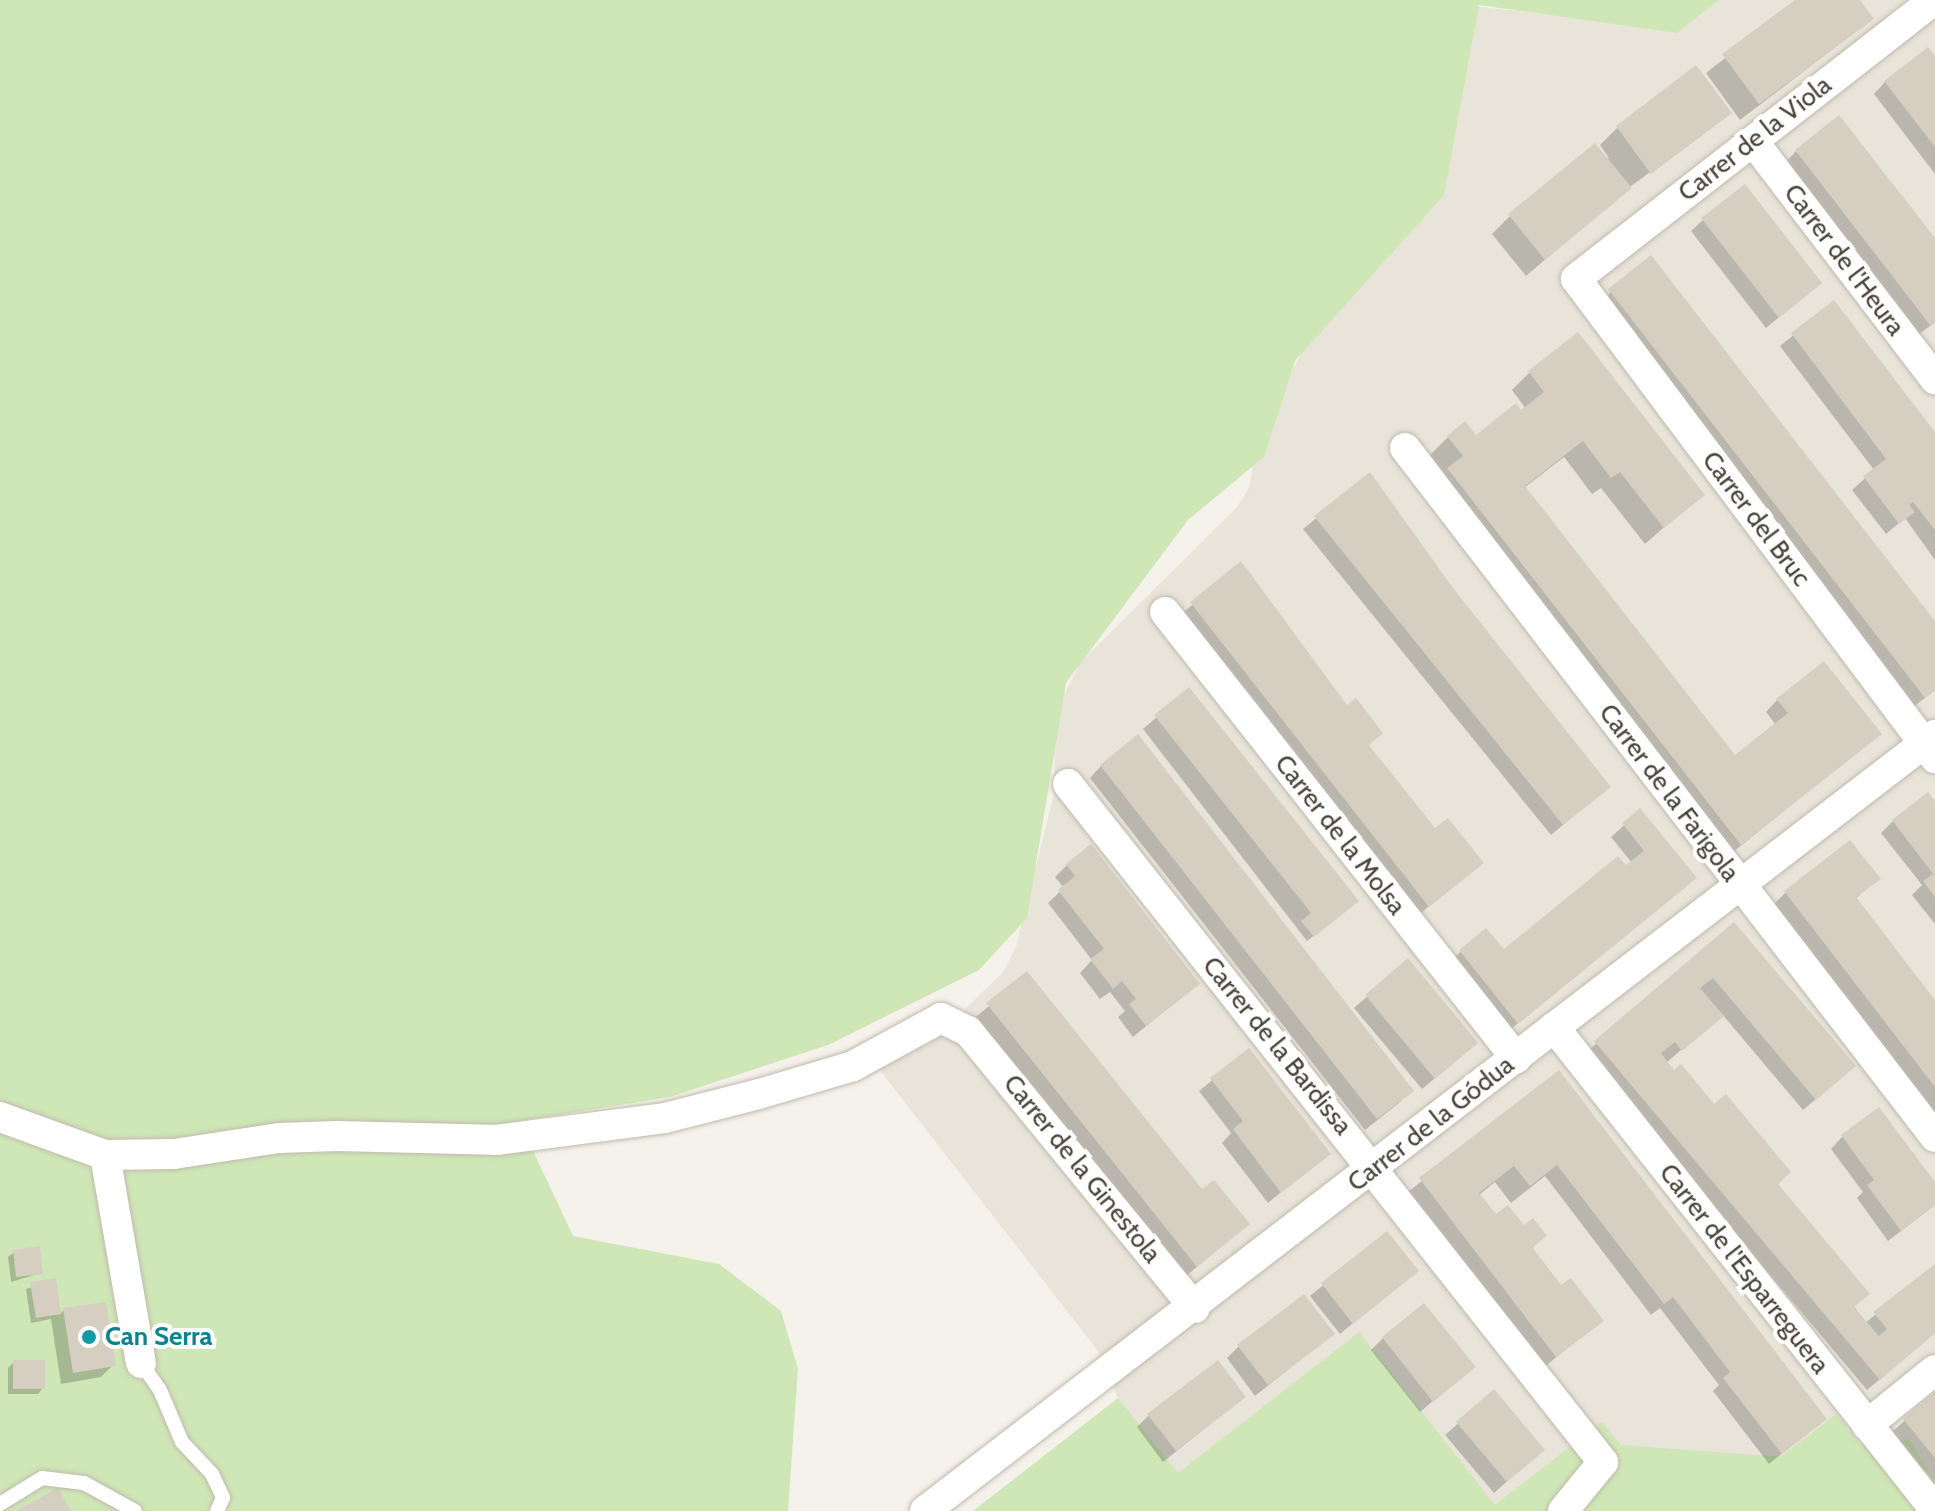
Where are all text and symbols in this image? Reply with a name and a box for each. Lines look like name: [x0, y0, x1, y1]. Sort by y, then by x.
street label: Carrer de la Viola: [1672, 70, 1838, 208]
street label: Carrer de l'Heura: [1777, 178, 1911, 342]
street label: Carrer del Bruc: [1695, 445, 1817, 593]
street label: Carrer de la Farigola: [1592, 698, 1746, 888]
street label: Carrer de la Molsa: [1268, 749, 1412, 921]
street label: Carrer de la Bardissa: [1196, 951, 1358, 1141]
street label: Carrer de la Gódua: [1342, 1049, 1520, 1199]
street label: Carrer de la Ginestola: [997, 1069, 1167, 1269]
street label: Carrer de l'Esparreguera: [1652, 1158, 1836, 1380]
place label: Can Serra: [105, 1321, 212, 1353]
marker: Can Serra: [80, 1328, 98, 1346]

